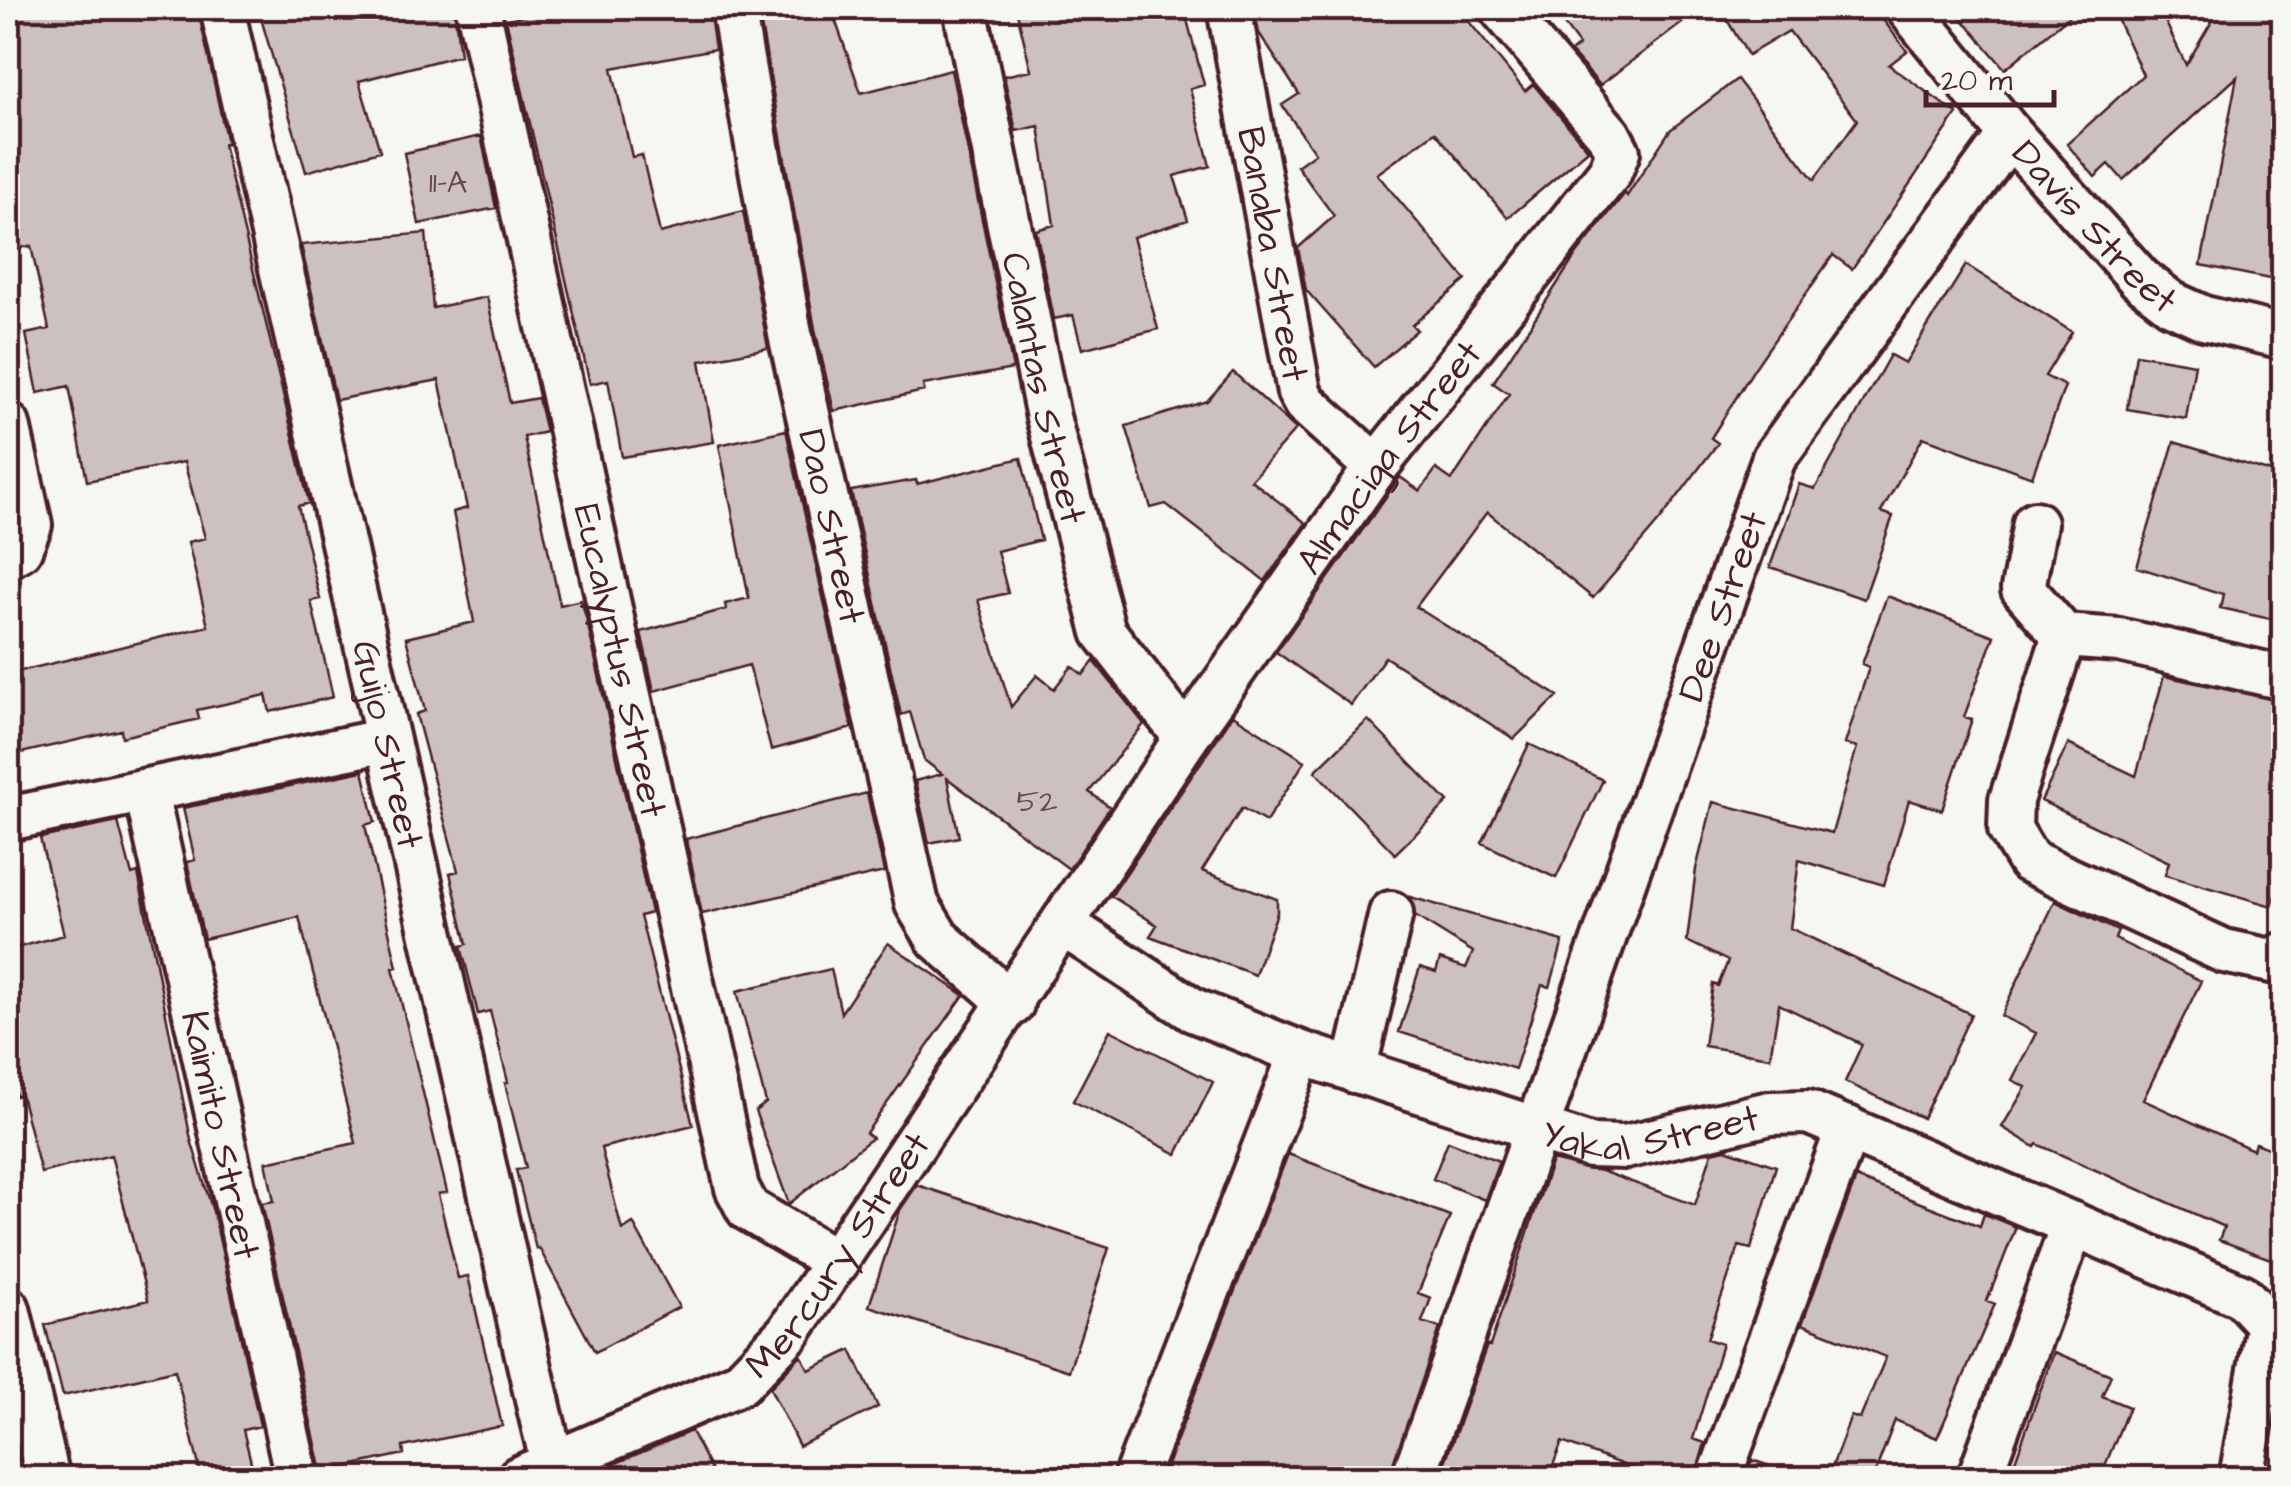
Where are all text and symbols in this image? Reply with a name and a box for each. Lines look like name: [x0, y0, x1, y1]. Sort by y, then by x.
scale bar: [1926, 45, 2054, 107]
text: 20 m: [1941, 60, 2013, 102]
street label: Banaba Street: [1223, 123, 1321, 386]
street label: Davis Street: [1999, 129, 2188, 327]
house number: 11-A: [429, 160, 467, 205]
street label: Calantas Street: [987, 248, 1099, 530]
street label: Almaciga Street: [1285, 330, 1495, 585]
street label: Dao Street: [784, 425, 878, 629]
street label: Eucalyptus Street: [560, 499, 679, 822]
street label: Dee Street: [1666, 505, 1781, 709]
street label: Guijo Street: [338, 636, 436, 854]
house number: 52: [1017, 779, 1057, 824]
street label: Kaimito Street: [167, 1006, 272, 1264]
street label: Yakal Street: [1534, 1093, 1764, 1175]
street label: Mercury Street: [734, 1122, 943, 1391]

